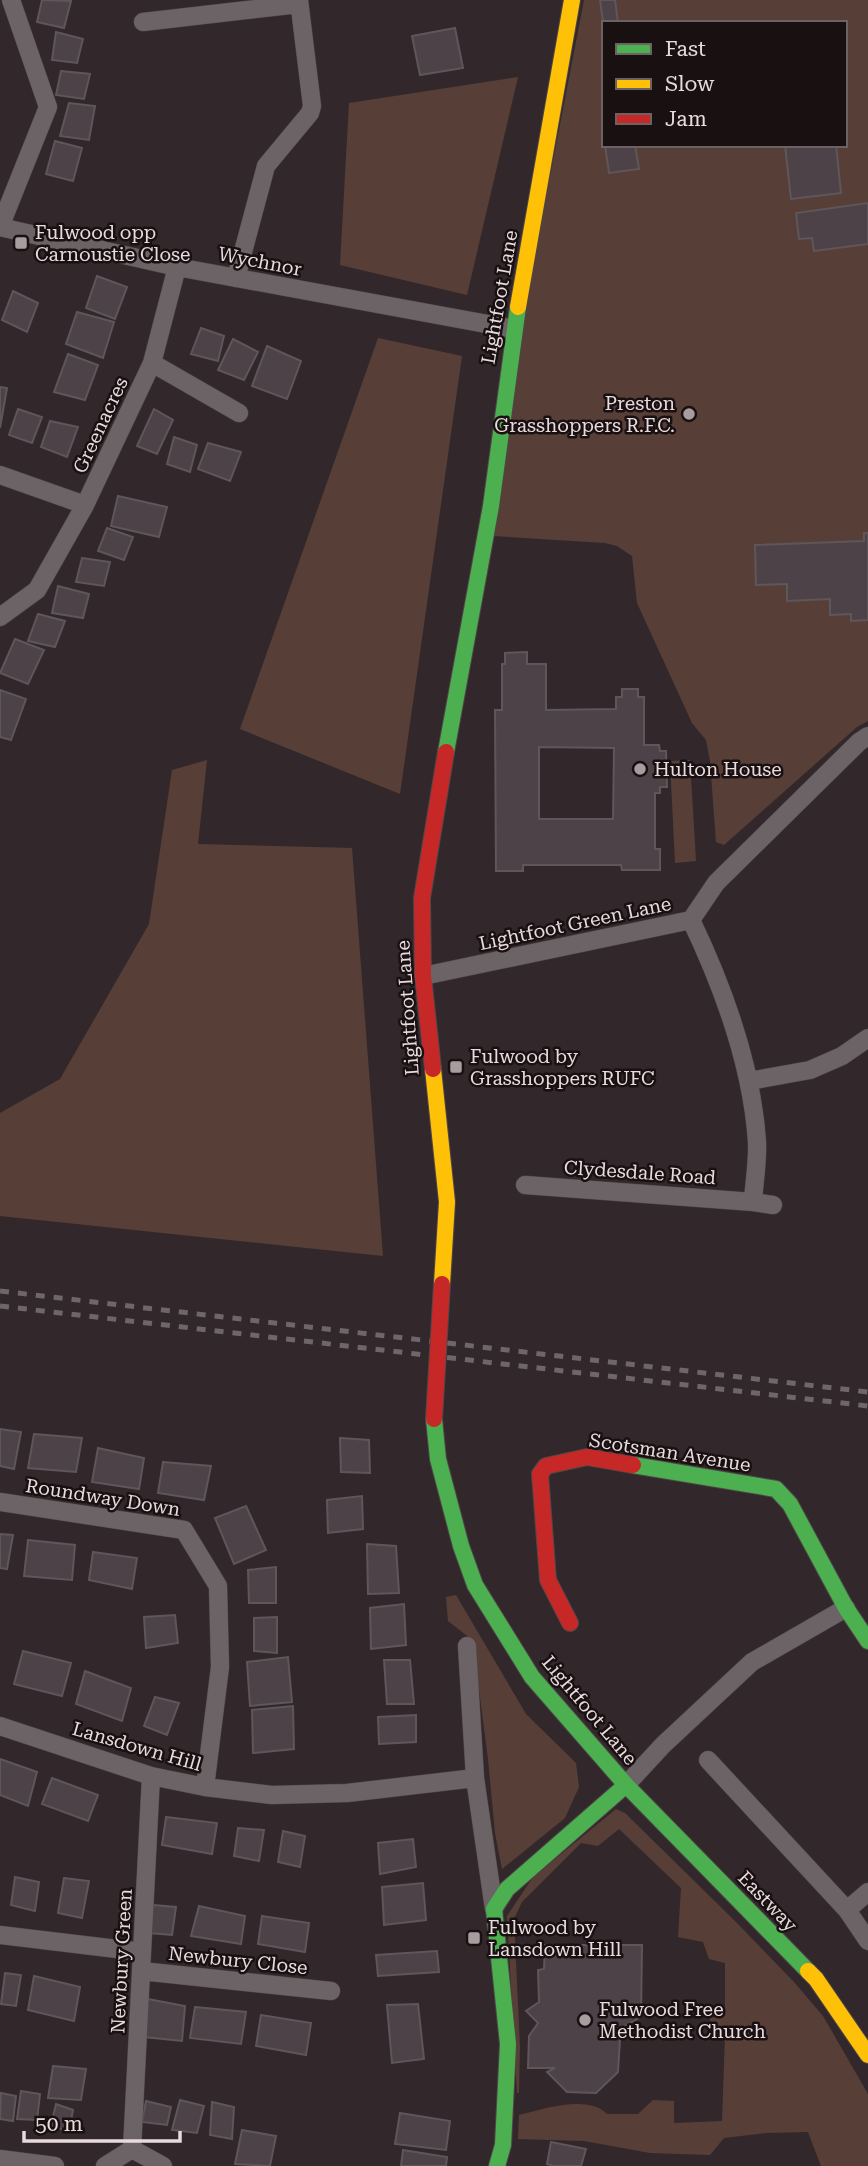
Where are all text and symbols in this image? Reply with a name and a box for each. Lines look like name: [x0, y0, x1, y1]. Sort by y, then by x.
legend: [602, 21, 847, 147]
text: Fast: [665, 37, 706, 61]
text: Slow: [665, 72, 715, 96]
text: Jam: [665, 107, 707, 131]
place label: Fulwood opp Carnoustie Close: [35, 221, 190, 266]
street label: Lightfoot Lane: [476, 228, 523, 366]
marker: Fulwood opp Carnoustie Close: [13, 235, 29, 251]
street label: Wychnor: [216, 242, 304, 281]
street label: Greenacres: [68, 373, 133, 477]
place label: Preston Grasshoppers R.F.C.: [494, 392, 675, 437]
marker: Preston Grasshoppers R.F.C.: [681, 406, 697, 422]
place label: Hulton House: [654, 758, 782, 781]
marker: Hulton House: [632, 761, 648, 777]
street label: Lightfoot Green Lane: [477, 892, 673, 955]
street label: Lightfoot Lane: [391, 940, 424, 1076]
place label: Fulwood by Grasshoppers RUFC: [470, 1045, 655, 1090]
marker: Fulwood by Grasshoppers RUFC: [448, 1059, 464, 1075]
street label: Clydesdale Road: [563, 1156, 717, 1189]
street label: Scotsman Avenue: [587, 1428, 752, 1477]
street label: Roundway Down: [24, 1474, 182, 1521]
street label: Lightfoot Lane: [537, 1651, 642, 1770]
street label: Lansdown Hill: [70, 1717, 204, 1776]
street label: Eastway: [733, 1866, 803, 1937]
street label: Newbury Green: [106, 1888, 137, 2034]
place label: Fulwood by Lansdown Hill: [488, 1916, 621, 1961]
marker: Fulwood by Lansdown Hill: [466, 1930, 482, 1946]
street label: Newbury Close: [167, 1942, 309, 1979]
place label: Fulwood Free Methodist Church: [599, 1998, 766, 2043]
marker: Fulwood Free Methodist Church: [577, 2012, 593, 2028]
scale bar: [24, 2100, 180, 2144]
text: 50 m: [35, 2112, 83, 2136]

